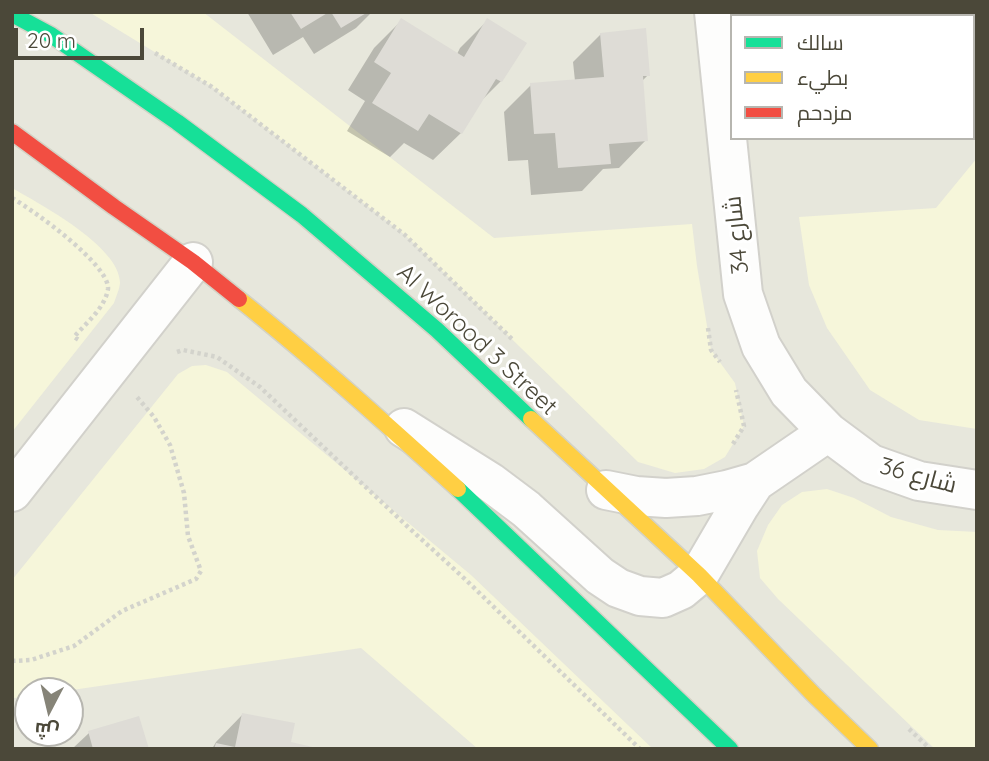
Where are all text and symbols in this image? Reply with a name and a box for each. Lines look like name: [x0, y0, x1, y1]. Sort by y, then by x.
scale bar: [18, 14, 147, 58]
legend: [730, 14, 975, 140]
text: 20 m: [27, 27, 76, 53]
text: سالك: [797, 29, 844, 55]
text: بطيء: [797, 64, 848, 90]
text: مزدحم: [797, 99, 852, 125]
street label: شارع 34: [719, 195, 755, 275]
street label: Al Worood 3 Street: [391, 258, 563, 422]
street label: شارع 36: [876, 452, 960, 500]
north arrow: [14, 677, 84, 747]
text: ش: [33, 717, 60, 744]

